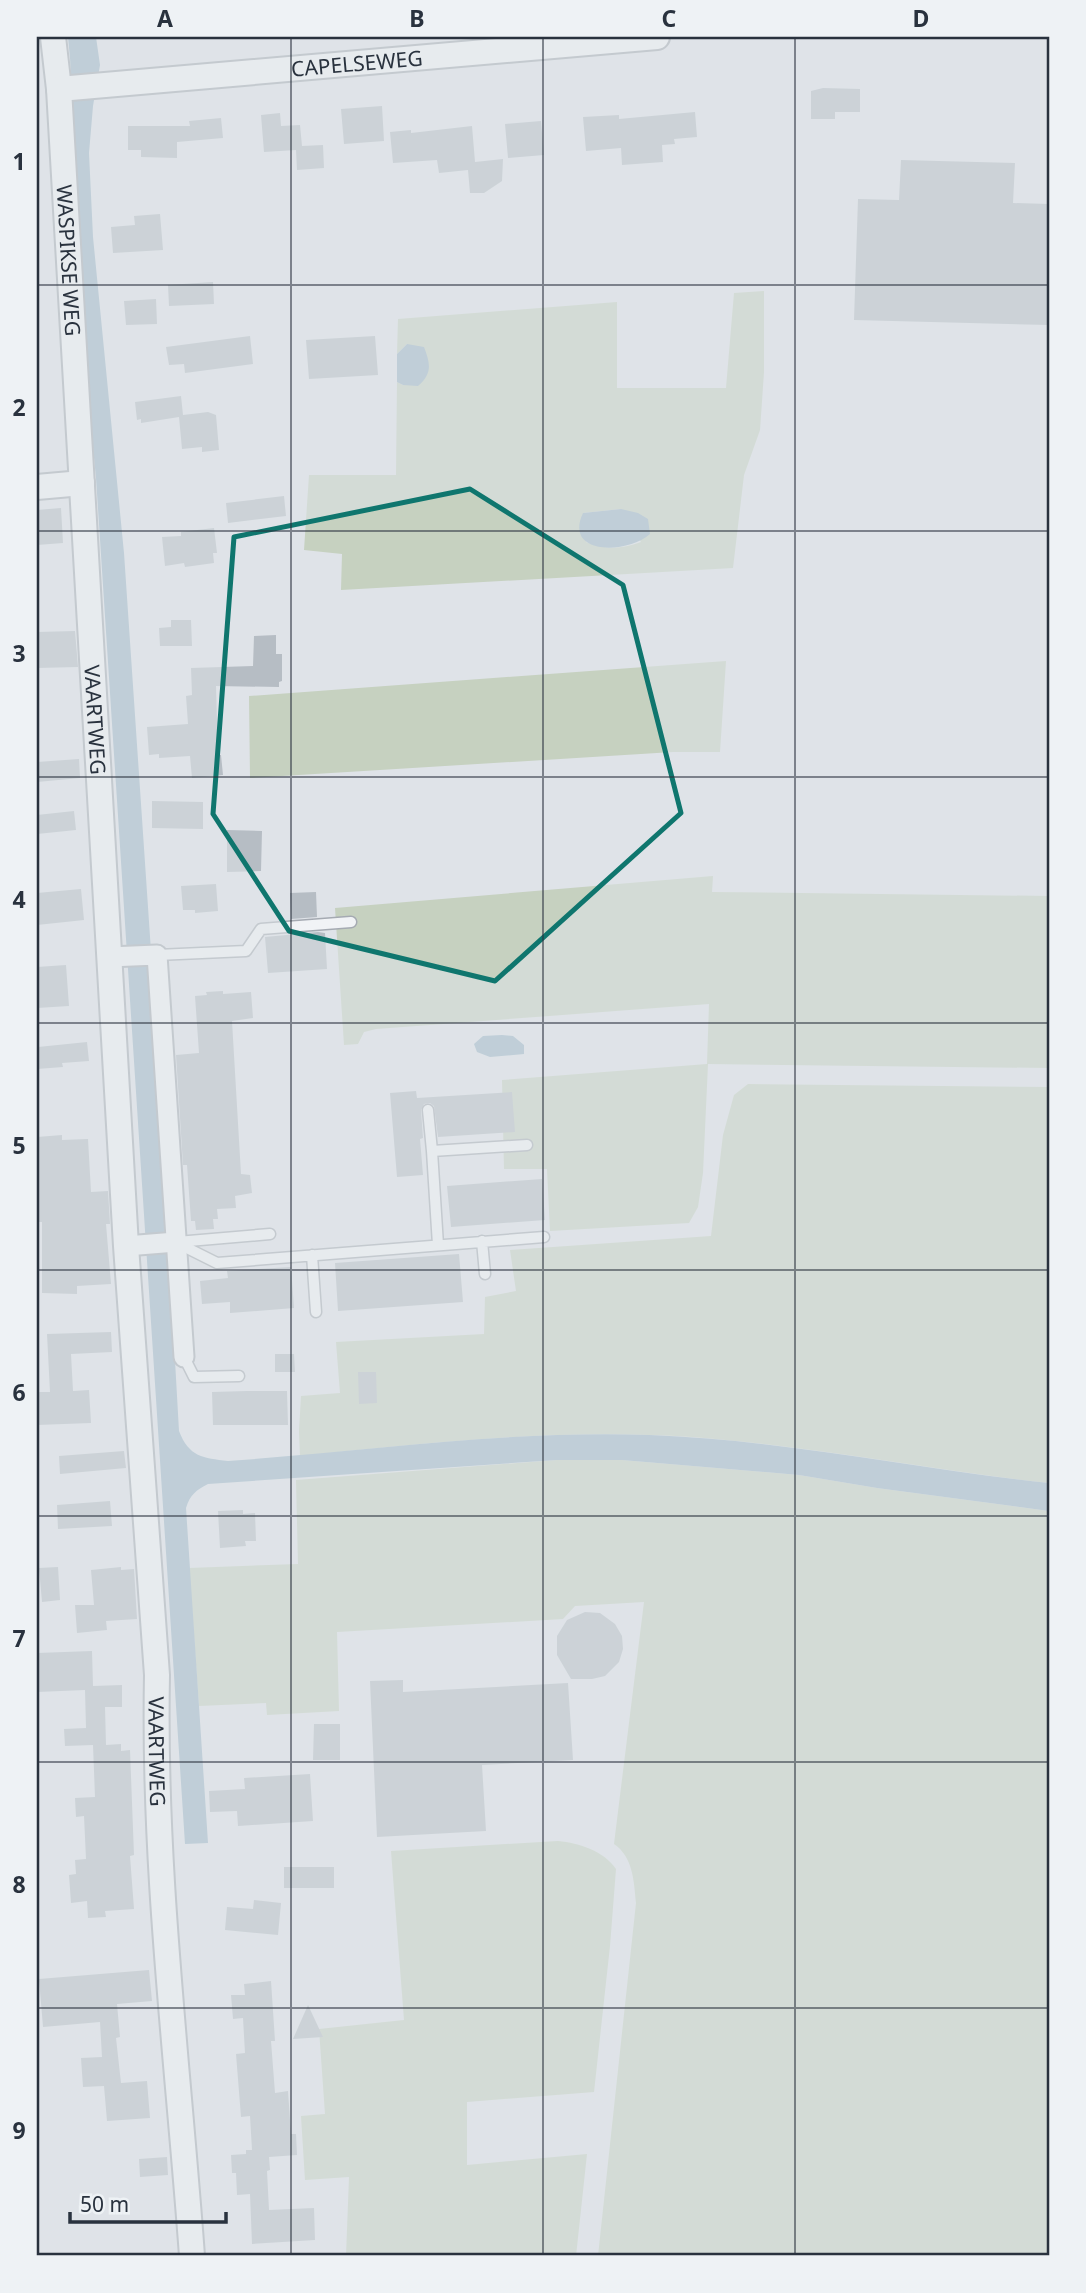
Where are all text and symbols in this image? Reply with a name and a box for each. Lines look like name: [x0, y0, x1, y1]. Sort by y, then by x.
text: A: [157, 2, 173, 34]
text: B: [409, 2, 425, 34]
text: C: [662, 2, 677, 34]
text: D: [913, 2, 929, 34]
street label: CAPELSEWEG: [290, 43, 424, 83]
text: 1: [12, 145, 26, 177]
street label: WASPIKSE WEG: [51, 184, 87, 337]
text: 2: [12, 391, 26, 423]
text: 3: [12, 637, 26, 669]
street label: VAARTWEG: [78, 664, 113, 775]
text: 4: [12, 883, 26, 915]
text: 5: [12, 1129, 26, 1161]
text: 6: [12, 1376, 26, 1408]
text: 7: [12, 1622, 26, 1654]
street label: VAARTWEG: [143, 1697, 172, 1807]
text: 8: [12, 1868, 26, 1900]
text: 9: [12, 2114, 26, 2146]
scale bar: [70, 2181, 226, 2225]
text: 50 m: [80, 2190, 129, 2218]

